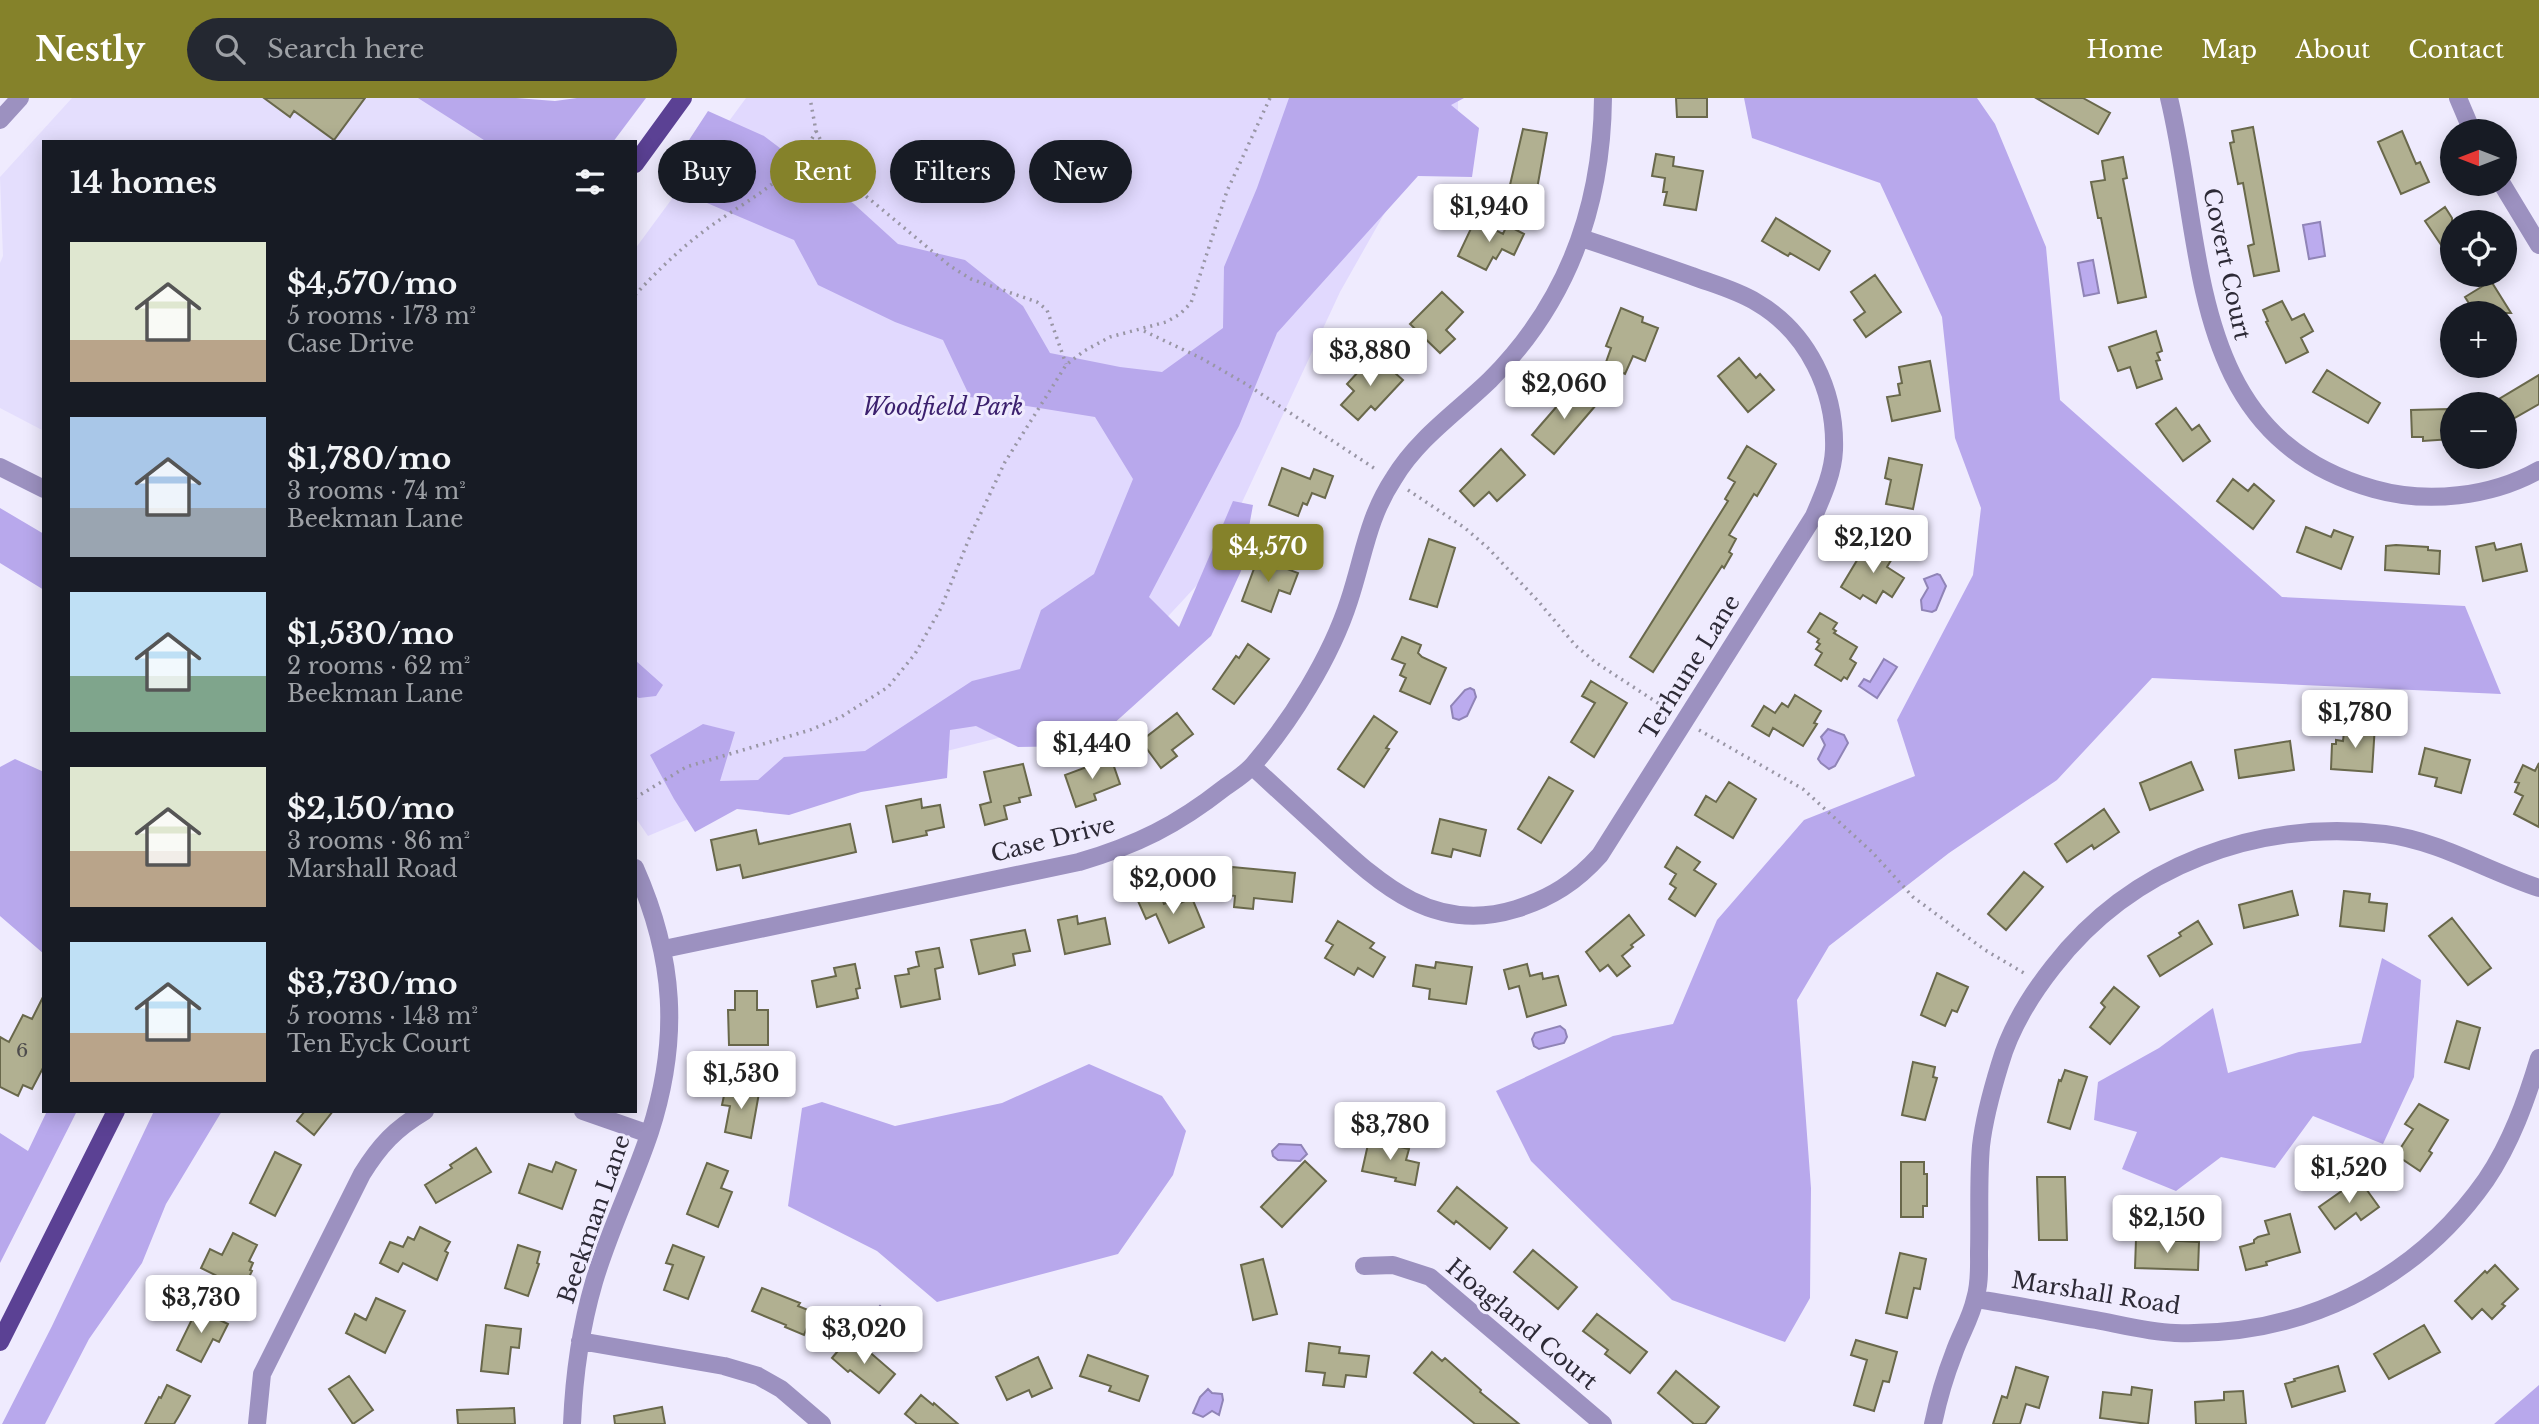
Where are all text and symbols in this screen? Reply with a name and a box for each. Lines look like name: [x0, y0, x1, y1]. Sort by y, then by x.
search box: [187, 18, 677, 81]
text: Nestly: [35, 29, 145, 70]
icon: search: [211, 30, 249, 68]
text: Search here: [267, 33, 424, 65]
text: Home: [2087, 35, 2163, 64]
text: Map: [2201, 35, 2257, 64]
text: About: [2295, 35, 2370, 64]
text: Contact: [2408, 35, 2504, 64]
north arrow: [2440, 119, 2516, 196]
map controls: [2440, 119, 2517, 469]
chip: Buy: [658, 140, 756, 203]
chip: Rent: [770, 140, 876, 203]
chip: Filters: [890, 140, 1015, 203]
chip: New: [1029, 140, 1132, 203]
icon: filters: [571, 163, 609, 201]
text: 14 homes: [70, 164, 217, 201]
pin: $1,940: [1432, 184, 1546, 244]
street label: Covert Court: [2197, 185, 2257, 343]
text: $1,940: [1449, 193, 1529, 221]
button: locate: [2440, 210, 2517, 287]
text: $4,570/mo: [287, 265, 457, 302]
icon: home: [126, 270, 210, 354]
button: +: [2440, 301, 2517, 378]
text: 5 rooms · 173 m²: [287, 302, 476, 330]
pin: $3,880: [1313, 328, 1427, 388]
text: Case Drive: [287, 330, 414, 358]
text: $3,880: [1329, 337, 1411, 365]
pin: $2,060: [1507, 362, 1621, 421]
text: $2,060: [1521, 370, 1607, 398]
button: −: [2440, 392, 2517, 469]
park label: Woodfield Park: [863, 393, 1023, 421]
text: $1,780/mo: [287, 440, 451, 477]
icon: home: [126, 445, 210, 529]
text: 3 rooms · 74 m²: [287, 477, 466, 505]
text: Beekman Lane: [287, 505, 464, 533]
pin: $2,120: [1816, 516, 1930, 575]
pin: $4,570: [1211, 524, 1325, 584]
text: $2,120: [1834, 524, 1912, 552]
text: $4,570: [1228, 533, 1308, 561]
street label: Terhune Lane: [1634, 589, 1746, 745]
text: $1,530/mo: [287, 615, 454, 652]
icon: home: [126, 620, 210, 704]
text: 2 rooms · 62 m²: [287, 652, 470, 680]
text: Beekman Lane: [287, 680, 464, 708]
pin: $1,780: [2298, 690, 2412, 750]
text: $1,780: [2318, 699, 2392, 727]
pin: $1,440: [1035, 722, 1149, 781]
text: $1,440: [1053, 730, 1131, 758]
text: $2,150/mo: [287, 790, 455, 827]
icon: home: [126, 795, 210, 879]
street label: Case Drive: [988, 810, 1118, 868]
text: 3 rooms · 86 m²: [287, 827, 470, 855]
text: Marshall Road: [287, 855, 458, 883]
pin: $2,000: [1116, 856, 1230, 916]
text: $2,000: [1129, 865, 1217, 893]
text: $3,730/mo: [287, 965, 457, 1002]
icon: home: [126, 970, 210, 1054]
text: 5 rooms · 143 m²: [287, 1002, 478, 1030]
text: Ten Eyck Court: [287, 1030, 470, 1058]
house number: 6: [16, 1039, 28, 1062]
pin: $1,530: [684, 1052, 798, 1111]
text: $1,530: [703, 1060, 779, 1088]
pin: $3,780: [1333, 1102, 1447, 1162]
text: $3,780: [1350, 1111, 1430, 1139]
street label: Beekman Lane: [552, 1131, 636, 1307]
pin: $1,520: [2292, 1146, 2406, 1205]
text: $1,520: [2311, 1154, 2387, 1182]
pin: $2,150: [2110, 1196, 2224, 1255]
text: $2,150: [2129, 1204, 2205, 1232]
street label: Hoagland Court: [1441, 1253, 1604, 1396]
street label: Marshall Road: [2010, 1266, 2182, 1320]
pin: $3,730: [144, 1276, 258, 1335]
text: $3,730: [161, 1284, 241, 1312]
pin: $3,020: [807, 1306, 921, 1366]
text: $3,020: [822, 1315, 906, 1343]

